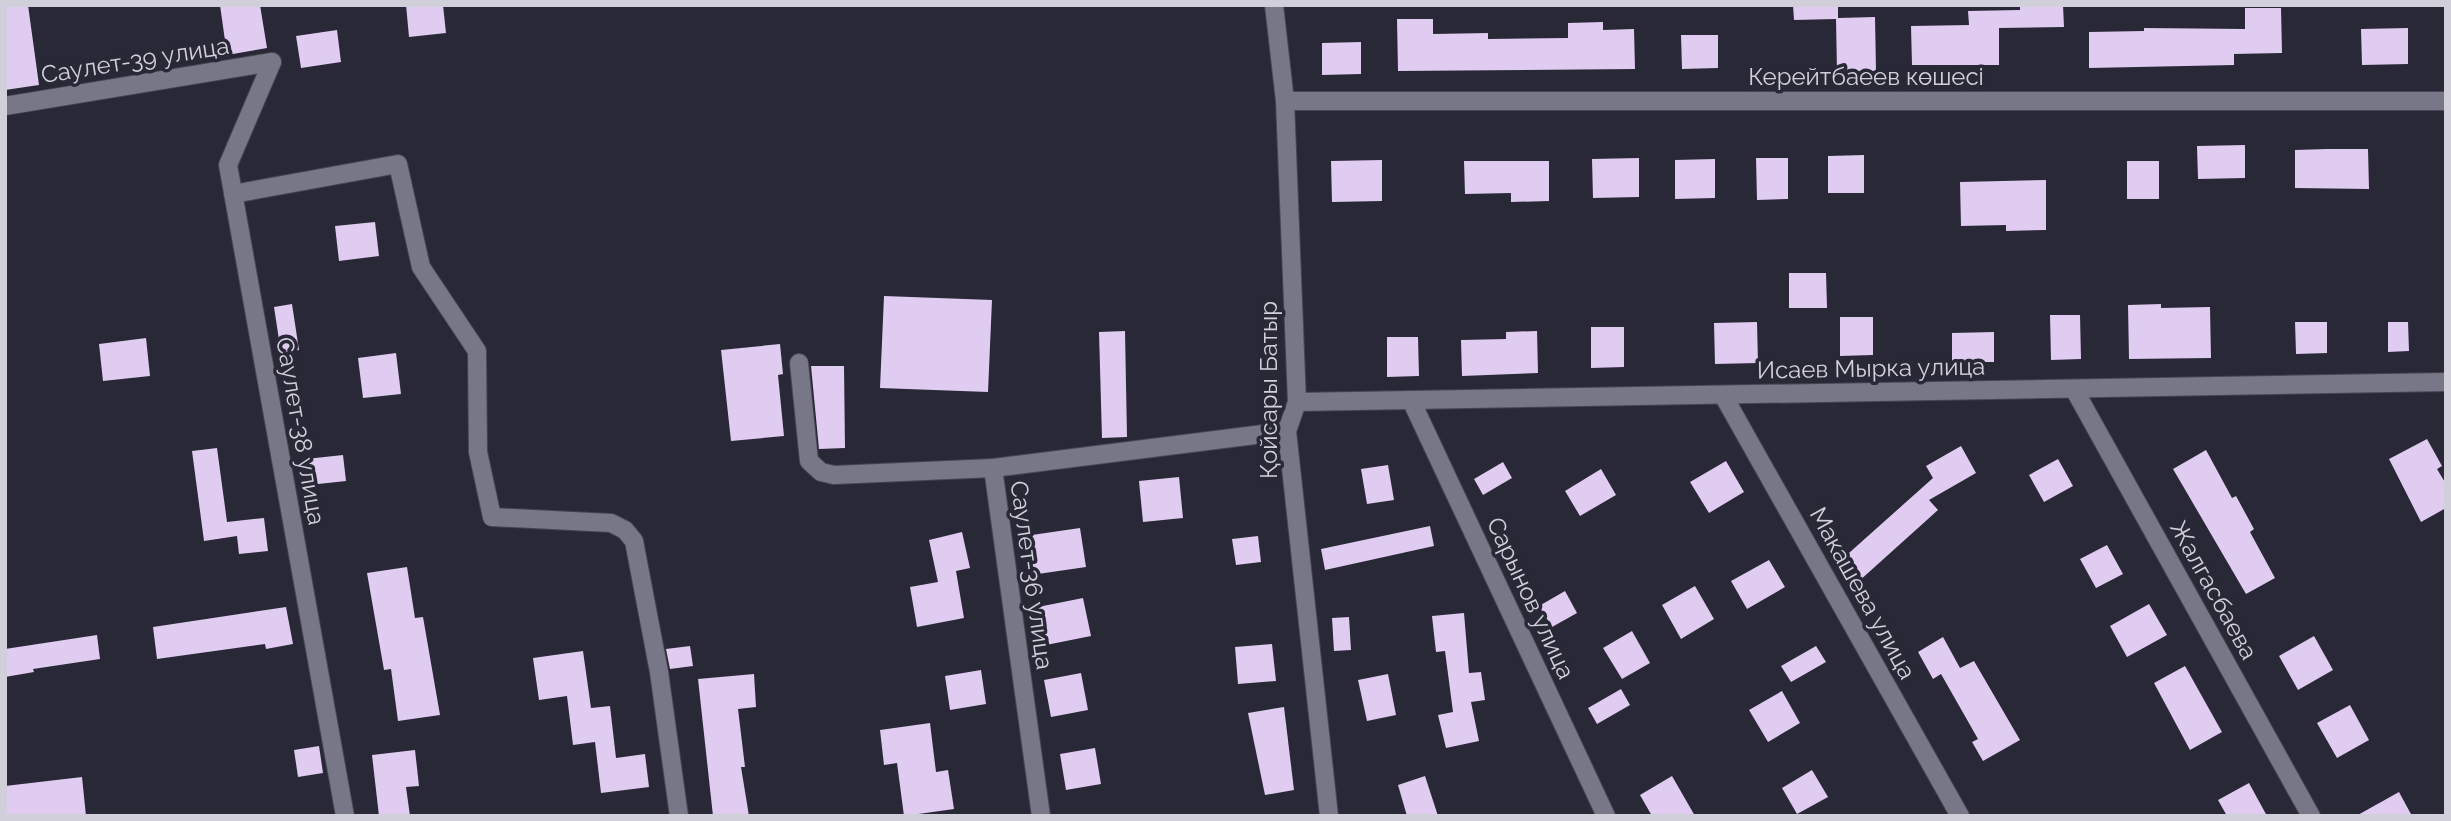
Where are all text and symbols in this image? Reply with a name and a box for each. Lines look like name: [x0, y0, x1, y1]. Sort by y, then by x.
street label: Саулет-39 улица: [39, 31, 231, 89]
street label: Керейтбаеев көшесі: [1748, 62, 1984, 91]
street label: Қойсары Батыр: [1254, 301, 1283, 479]
street label: Саулет-38 улица: [270, 335, 332, 527]
street label: Исаев Мырка улица: [1756, 352, 1986, 384]
street label: Саулет-36 улица: [1004, 479, 1060, 671]
street label: Макашева улица: [1804, 502, 1922, 684]
street label: Сарынов улица: [1481, 513, 1581, 683]
street label: Жалгасбаева: [2164, 516, 2264, 664]

